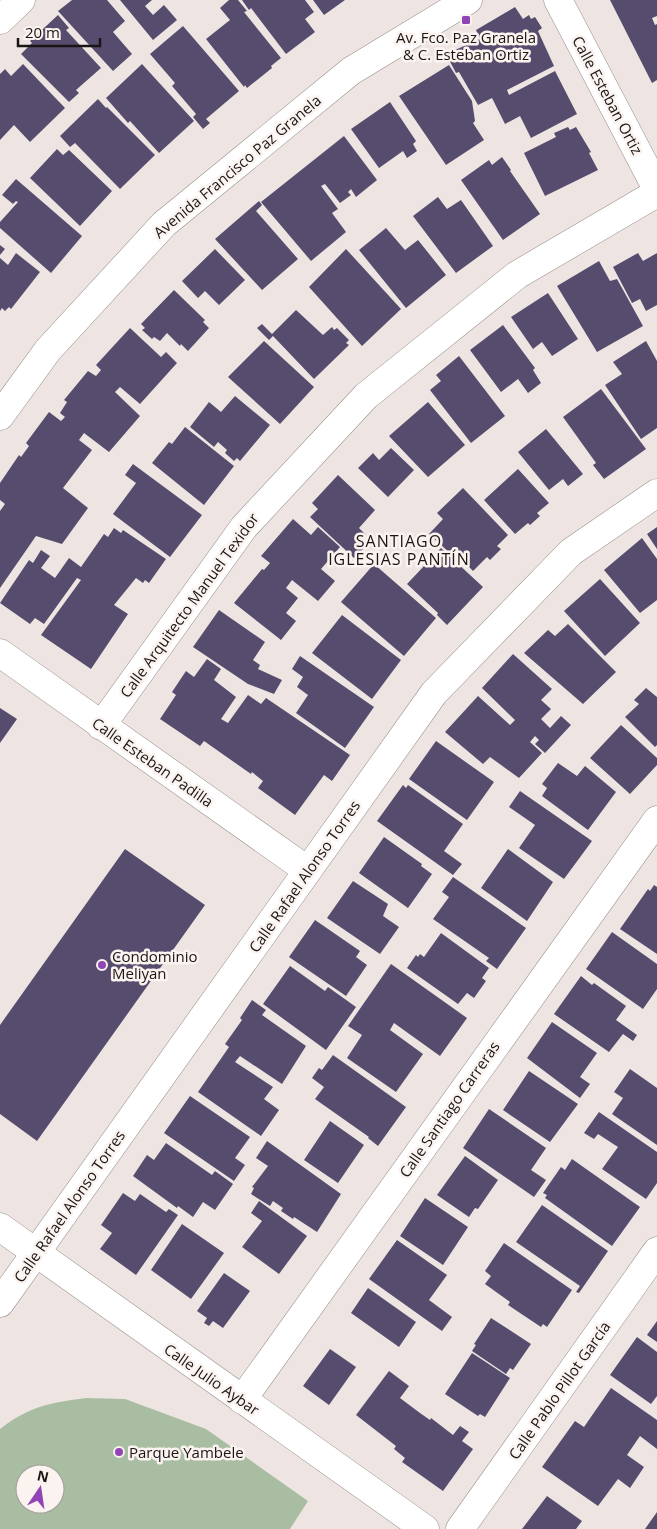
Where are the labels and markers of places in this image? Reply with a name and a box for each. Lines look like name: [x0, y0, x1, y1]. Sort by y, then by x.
marker: Av. Fco. Paz Granela & C. Esteban Ortiz: [460, 14, 472, 26]
place label: Av. Fco. Paz Granela & C. Esteban Ortiz: [396, 27, 536, 64]
place label: Condominio Meliyan: [112, 946, 198, 983]
marker: Condominio Meliyan: [96, 959, 108, 971]
place label: Parque Yambele: [129, 1442, 244, 1462]
marker: Parque Yambele: [113, 1446, 125, 1458]

